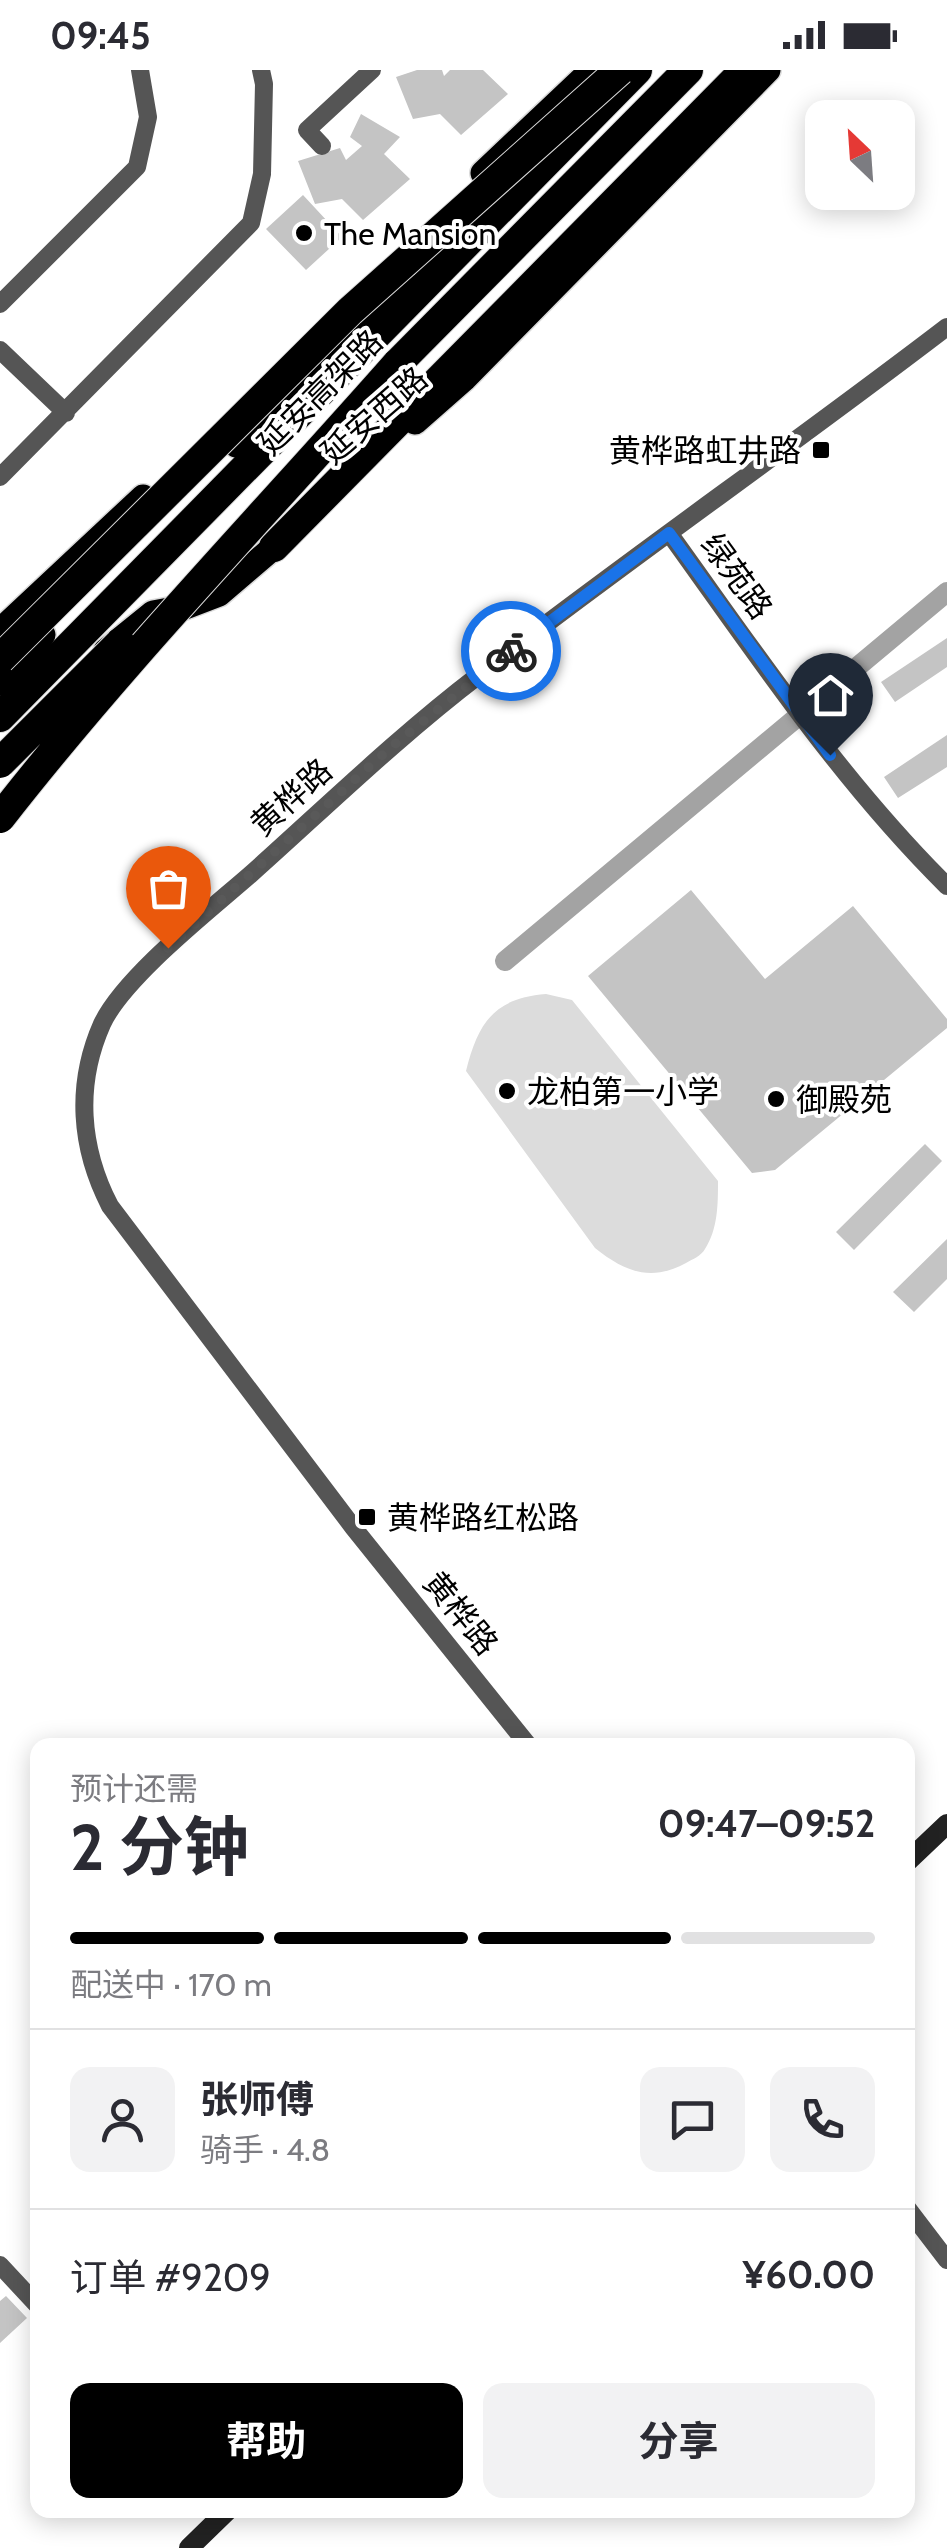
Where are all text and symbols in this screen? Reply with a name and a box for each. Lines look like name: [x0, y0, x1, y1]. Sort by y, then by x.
text: 09:45: [50, 12, 151, 59]
north arrow: [805, 100, 915, 210]
map controls: [805, 100, 915, 210]
place label: The Mansion: [324, 214, 496, 253]
marker: The Mansion: [293, 222, 315, 244]
street label: 延安高架路: [250, 322, 390, 462]
street label: 延安西路: [313, 358, 435, 472]
place label: 黄桦路虹井路: [609, 431, 801, 470]
marker: 黄桦路虹井路: [810, 439, 832, 461]
street label: 绿苑路: [693, 526, 781, 626]
courier: [461, 601, 561, 701]
icon: bike: [484, 624, 539, 679]
pin: [788, 653, 873, 756]
icon: home: [803, 668, 858, 723]
street label: 黄桦路: [242, 750, 340, 844]
pin: [126, 846, 211, 949]
icon: bag: [141, 861, 196, 916]
place label: 龙柏第一小学: [527, 1072, 719, 1111]
marker: 龙柏第一小学: [496, 1080, 518, 1102]
place label: 御殿苑: [796, 1080, 892, 1119]
marker: 御殿苑: [765, 1088, 787, 1110]
place label: 黄桦路红松路: [387, 1498, 579, 1537]
marker: 黄桦路红松路: [356, 1506, 378, 1528]
street label: 黄桦路: [416, 1563, 506, 1663]
text: 预计还需: [70, 1769, 198, 1808]
text: 09:47–09:52: [658, 1800, 875, 1847]
text: 2 分钟: [70, 1807, 249, 1886]
text: 配送中 · 170 m: [70, 1965, 272, 2004]
button: person: [70, 2067, 175, 2172]
button: chat: [640, 2067, 745, 2172]
button: phone: [770, 2067, 875, 2172]
text: 张师傅: [200, 2076, 314, 2123]
text: 骑手 · 4.8: [200, 2130, 330, 2169]
text: ¥60.00: [743, 2251, 875, 2298]
text: 订单 #9209: [70, 2254, 271, 2301]
button: 帮助: [70, 2383, 463, 2498]
button: 分享: [483, 2383, 875, 2498]

